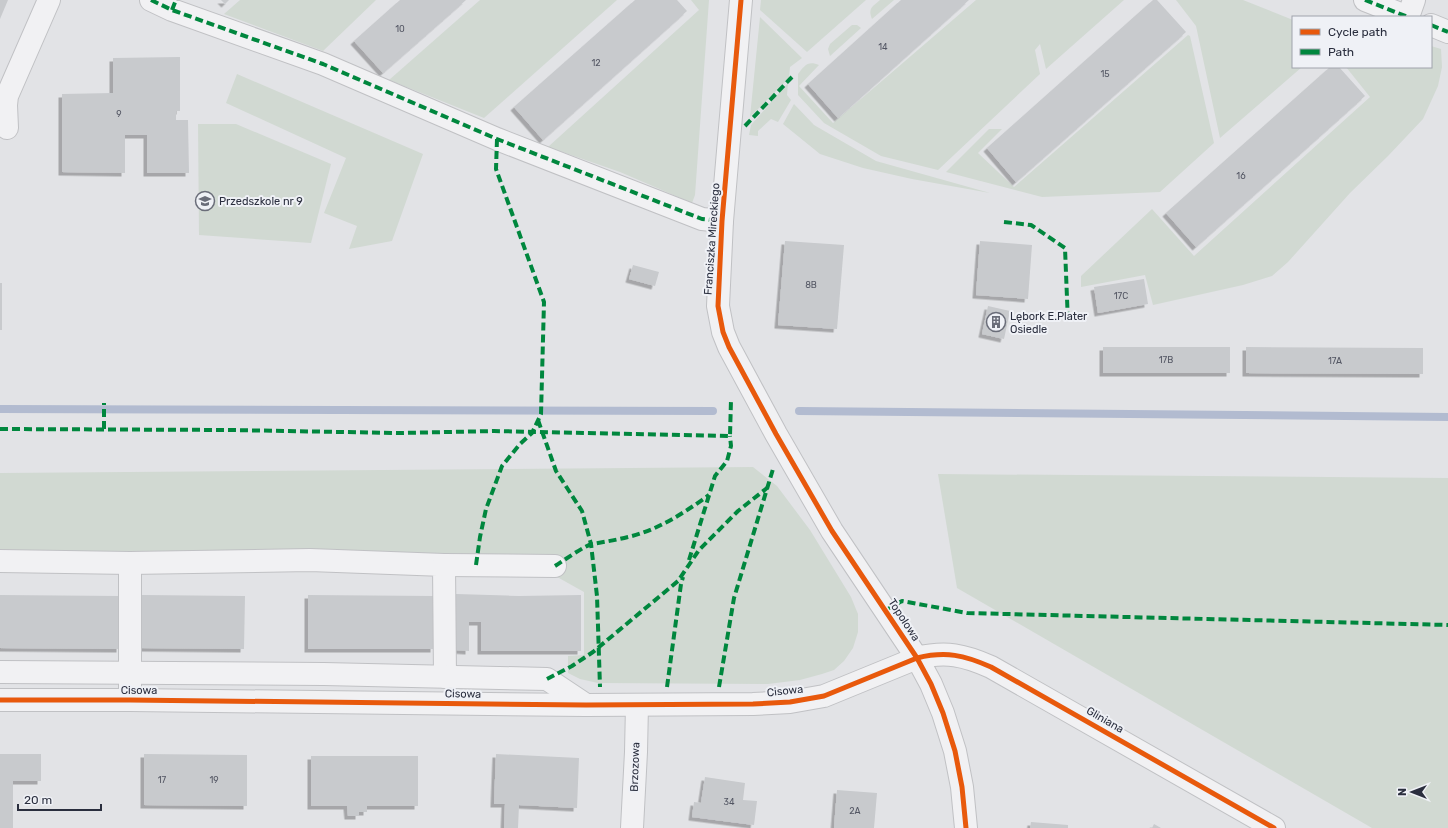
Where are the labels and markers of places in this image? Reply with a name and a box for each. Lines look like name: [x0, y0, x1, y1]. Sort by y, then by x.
school or university icon: Przedszkole nr 9: [194, 190, 216, 212]
place label: Przedszkole nr 9: [219, 195, 303, 208]
place label: Lębork E.Plater Osiedle: [1010, 310, 1088, 336]
building icon: Lębork E.Plater Osiedle: [985, 311, 1007, 333]

